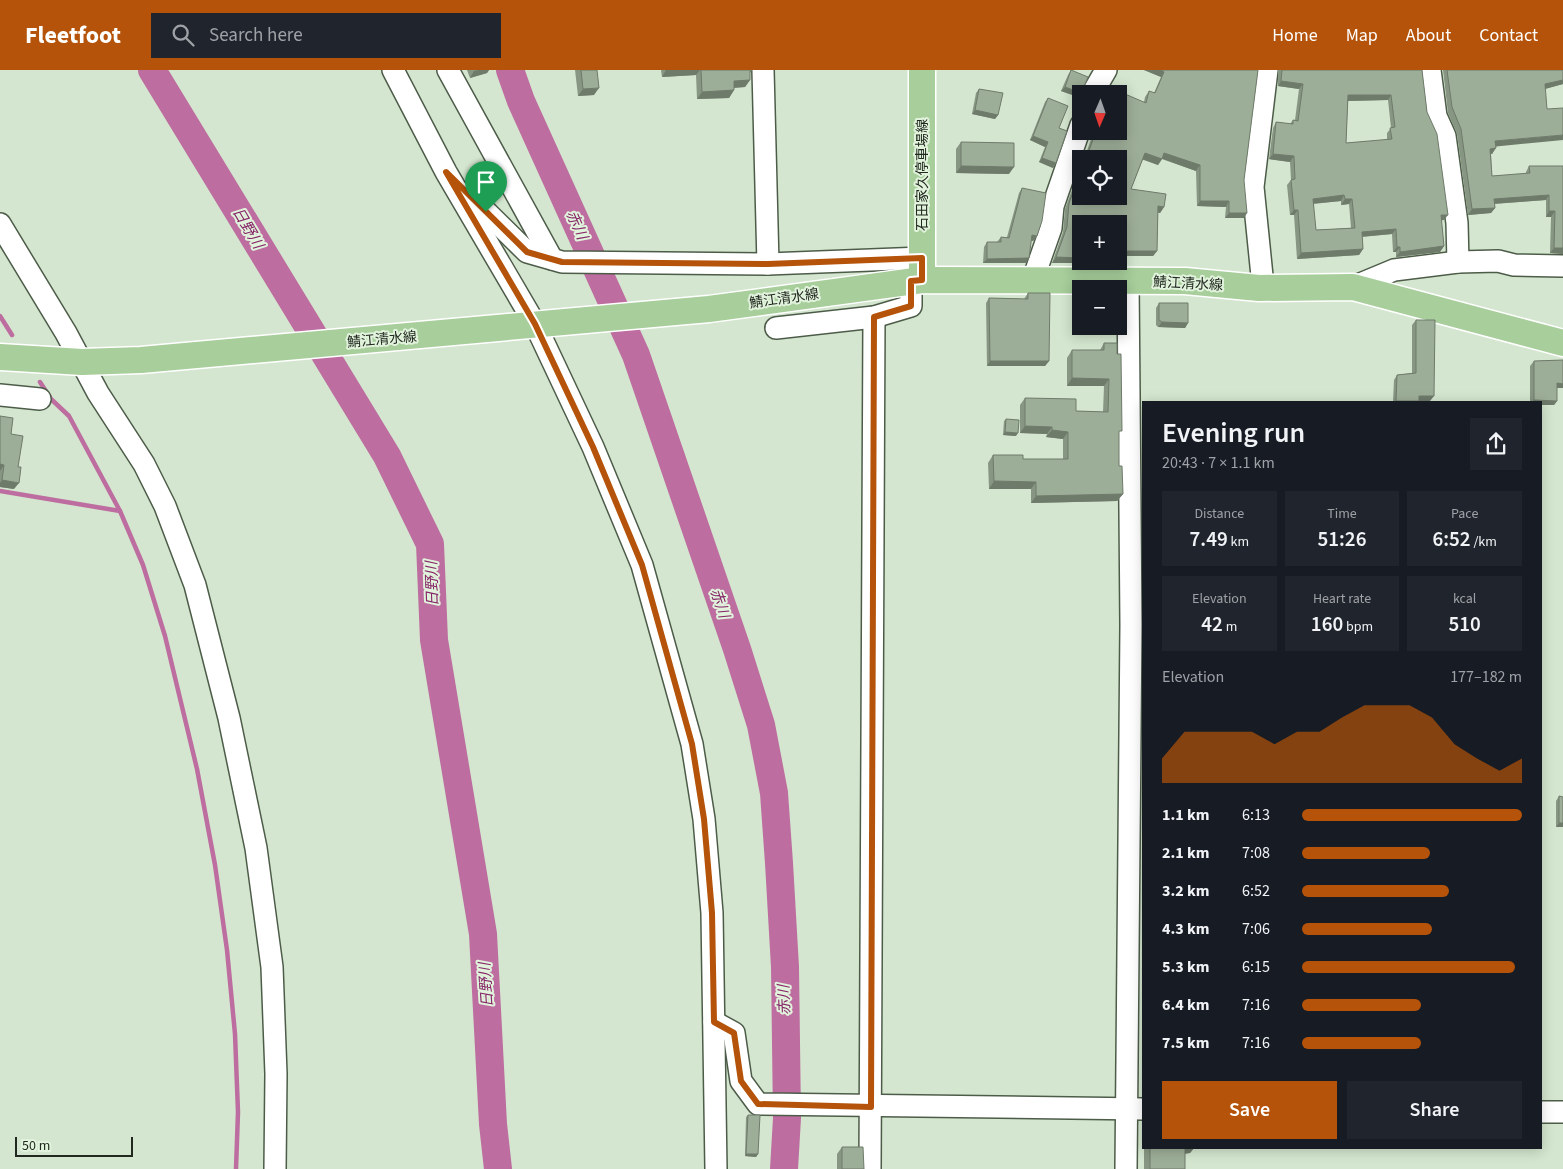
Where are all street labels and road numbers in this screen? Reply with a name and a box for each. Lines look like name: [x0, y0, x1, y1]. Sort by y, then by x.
street label: 石田家久停車場線: [913, 119, 933, 231]
street label: 鯖江清水線: [1152, 272, 1223, 296]
street label: 鯖江清水線: [748, 284, 820, 314]
street label: 鯖江清水線: [346, 327, 418, 353]

